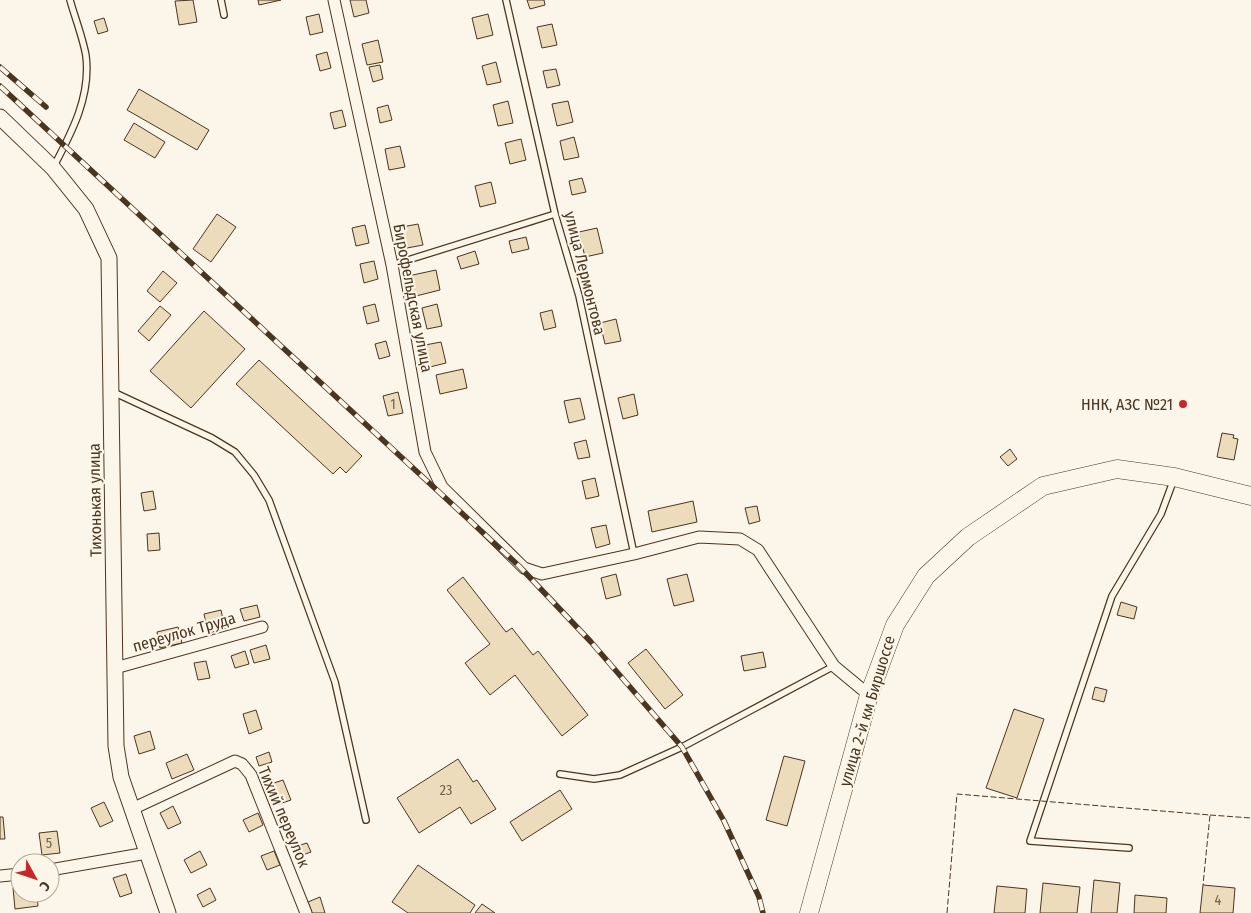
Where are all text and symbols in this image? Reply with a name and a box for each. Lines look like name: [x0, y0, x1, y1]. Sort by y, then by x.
street label: улица Лермонтова: [560, 209, 610, 337]
street label: Бирофельдская улица: [389, 222, 437, 374]
place label: ННК, АЗС №21: [1081, 395, 1173, 414]
house number: 1: [390, 396, 396, 413]
marker: ННК, АЗС №21: [1177, 398, 1189, 410]
street label: Тихонькая улица: [85, 443, 105, 557]
street label: переулок Труда: [130, 608, 238, 656]
street label: улица 2-й км Биршоссе: [835, 633, 899, 789]
street label: Тихий переулок: [254, 764, 314, 871]
house number: 23: [440, 782, 452, 799]
house number: 5: [46, 835, 52, 852]
north arrow: [10, 853, 60, 903]
text: С: [35, 878, 53, 895]
house number: 4: [1215, 892, 1222, 909]

